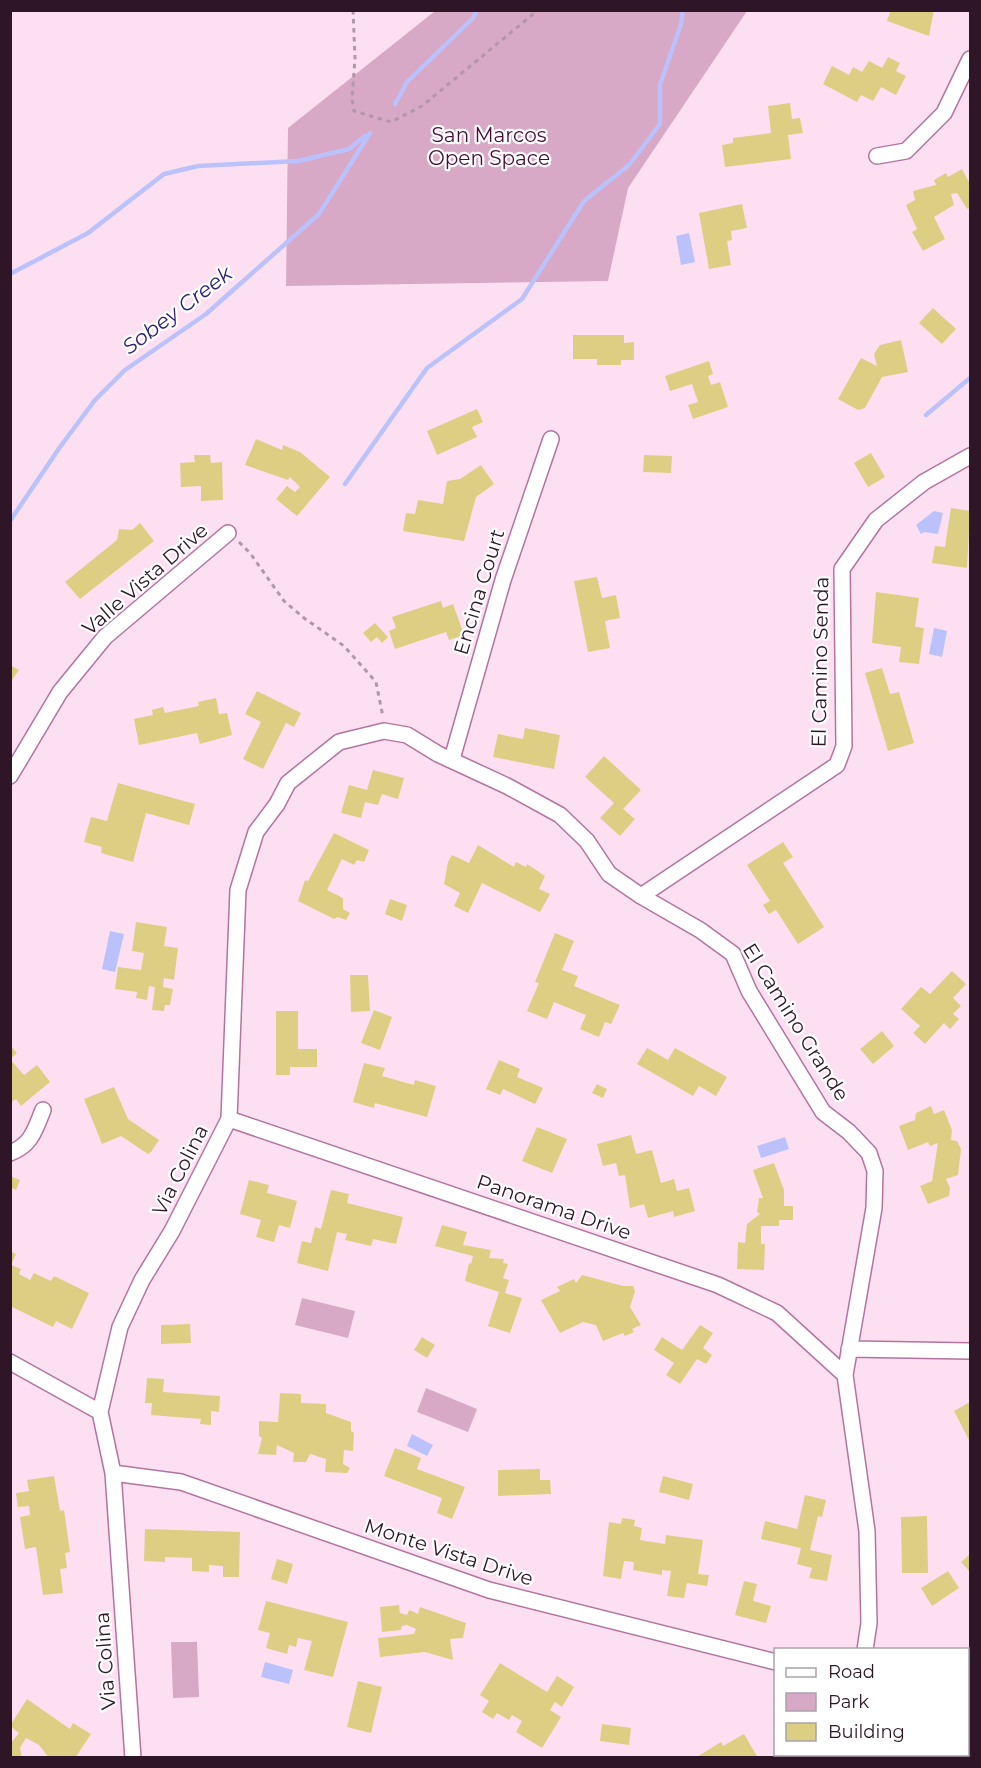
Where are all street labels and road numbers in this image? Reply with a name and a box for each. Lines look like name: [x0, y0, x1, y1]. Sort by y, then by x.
street label: Valle Vista Drive: [77, 518, 213, 640]
street label: Encina Court: [449, 526, 509, 658]
street label: El Camino Senda: [807, 576, 833, 748]
street label: El Camino Grande: [738, 939, 854, 1105]
street label: Via Colina: [147, 1121, 213, 1219]
street label: Panorama Drive: [474, 1169, 634, 1245]
street label: Monte Vista Drive: [362, 1513, 536, 1591]
street label: Via Colina: [90, 1611, 120, 1711]

